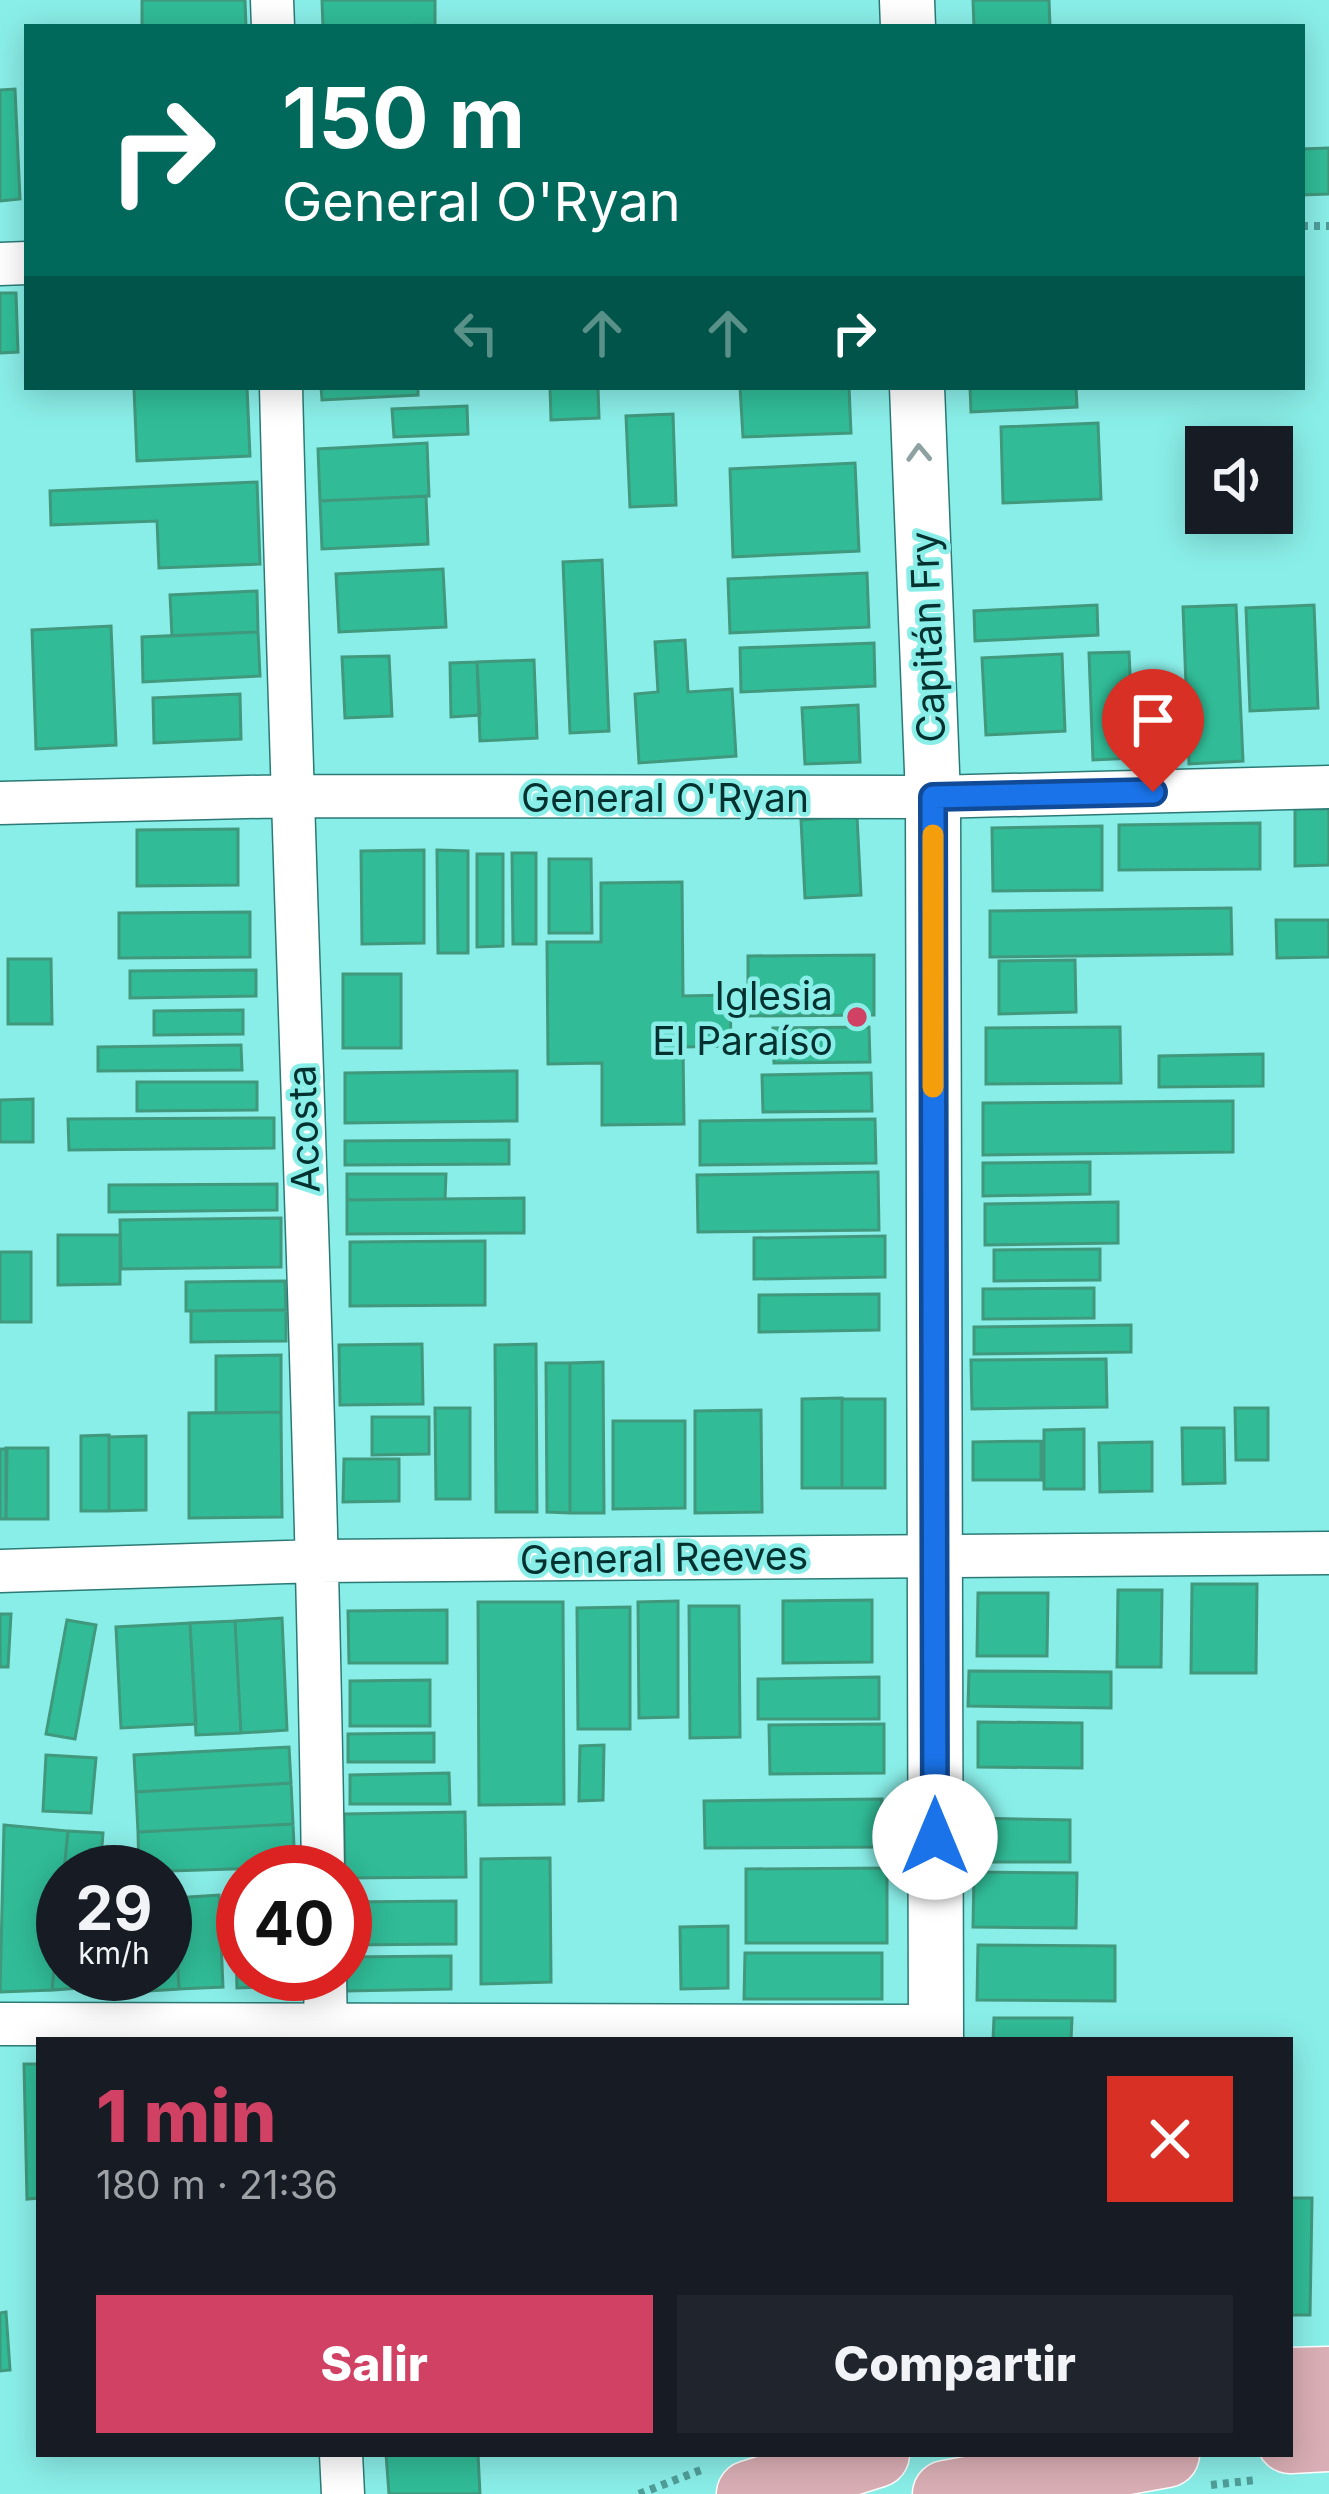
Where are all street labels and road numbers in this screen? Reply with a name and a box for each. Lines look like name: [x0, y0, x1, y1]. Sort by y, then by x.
street label: Capitán Fry: [900, 530, 954, 744]
street label: General O'Ryan: [521, 774, 809, 821]
street label: Acosta: [277, 1064, 329, 1194]
street label: General Reeves: [519, 1531, 809, 1583]

